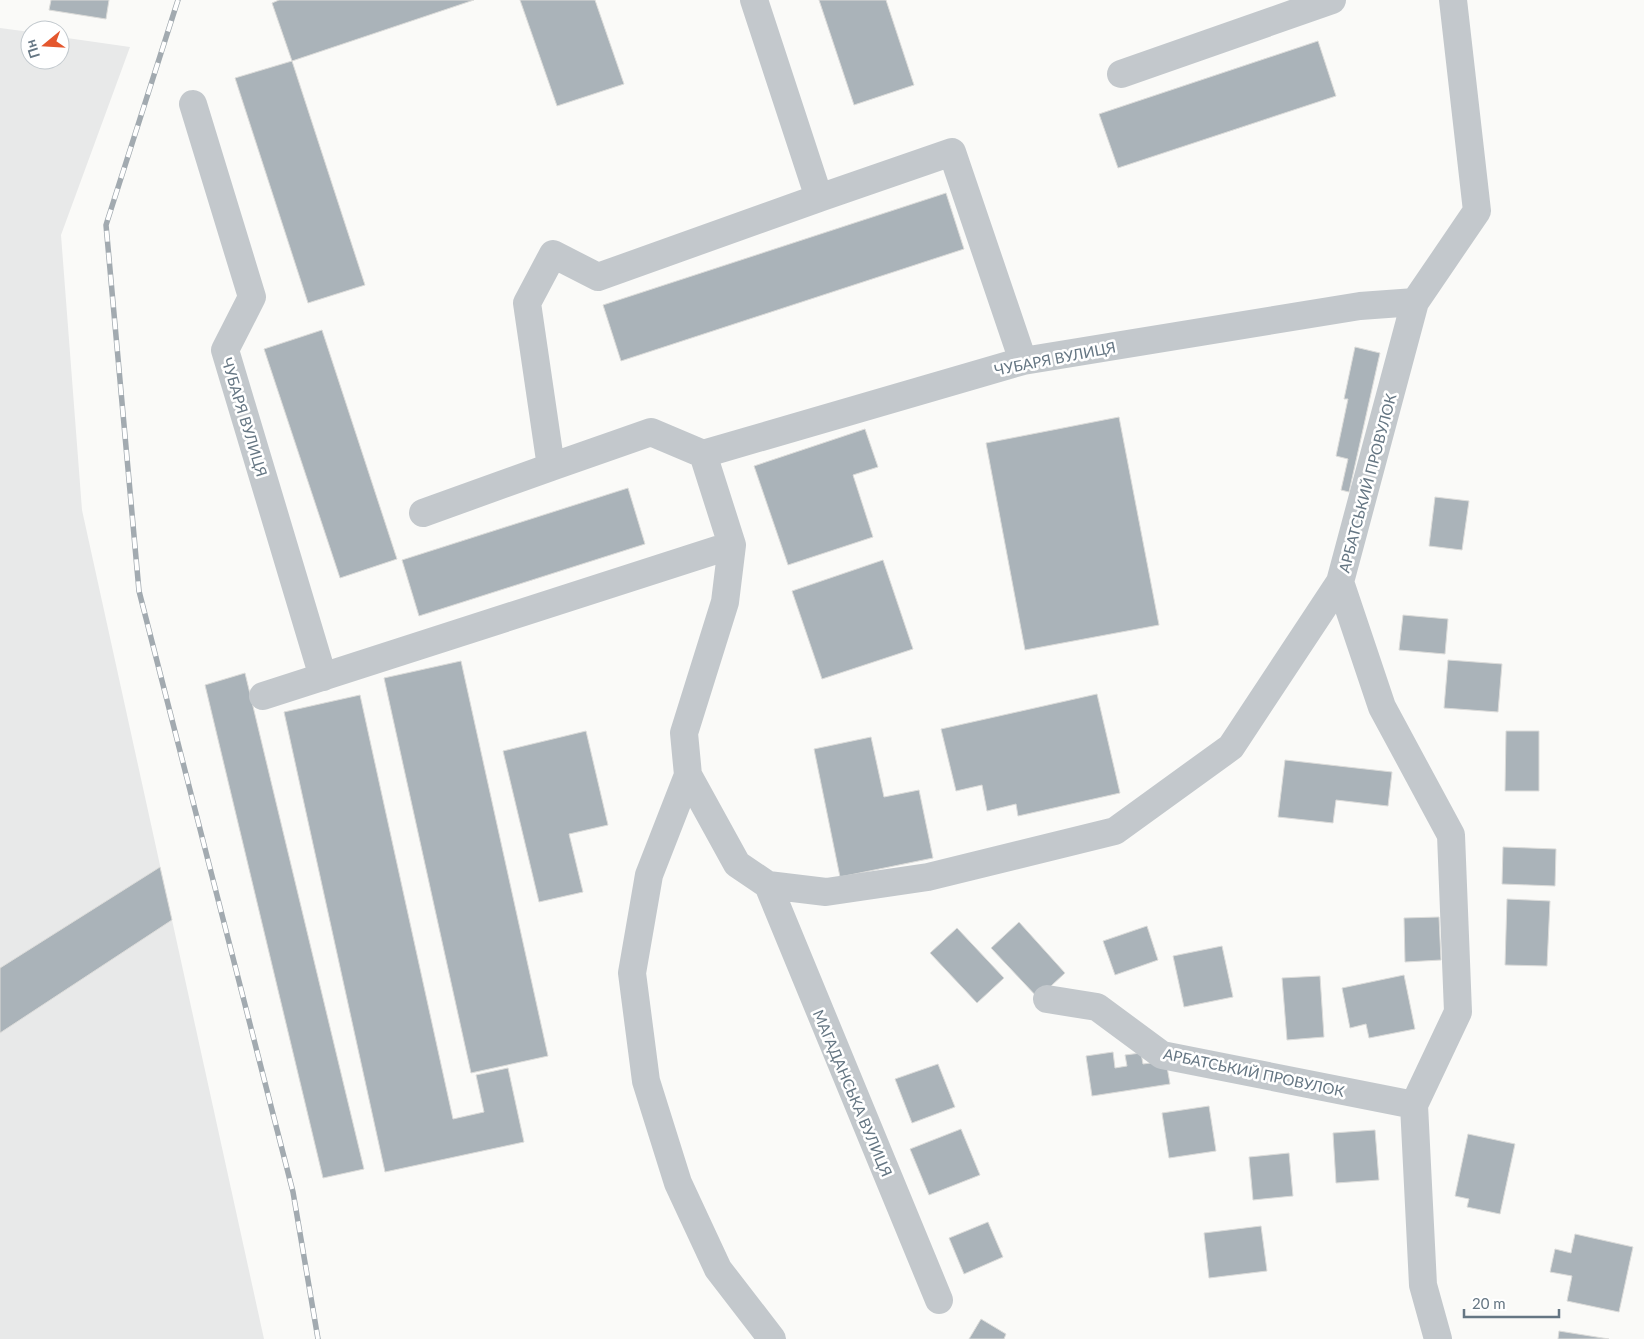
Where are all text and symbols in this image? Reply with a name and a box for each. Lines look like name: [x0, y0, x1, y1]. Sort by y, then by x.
north arrow: [20, 20, 70, 70]
text: Пн: [21, 38, 43, 61]
street label: ЧУБАРЯ ВУЛИЦЯ: [993, 337, 1117, 379]
street label: ЧУБАРЯ ВУЛИЦЯ: [218, 355, 272, 479]
street label: АРБАТСЬКИЙ ПРОВУЛОК: [1334, 391, 1400, 575]
street label: МАГАДАНСЬКА ВУЛИЦЯ: [810, 1007, 896, 1179]
street label: АРБАТСЬКИЙ ПРОВУЛОК: [1162, 1044, 1346, 1100]
scale bar: [1464, 1286, 1559, 1318]
text: 20 m: [1472, 1294, 1506, 1312]

